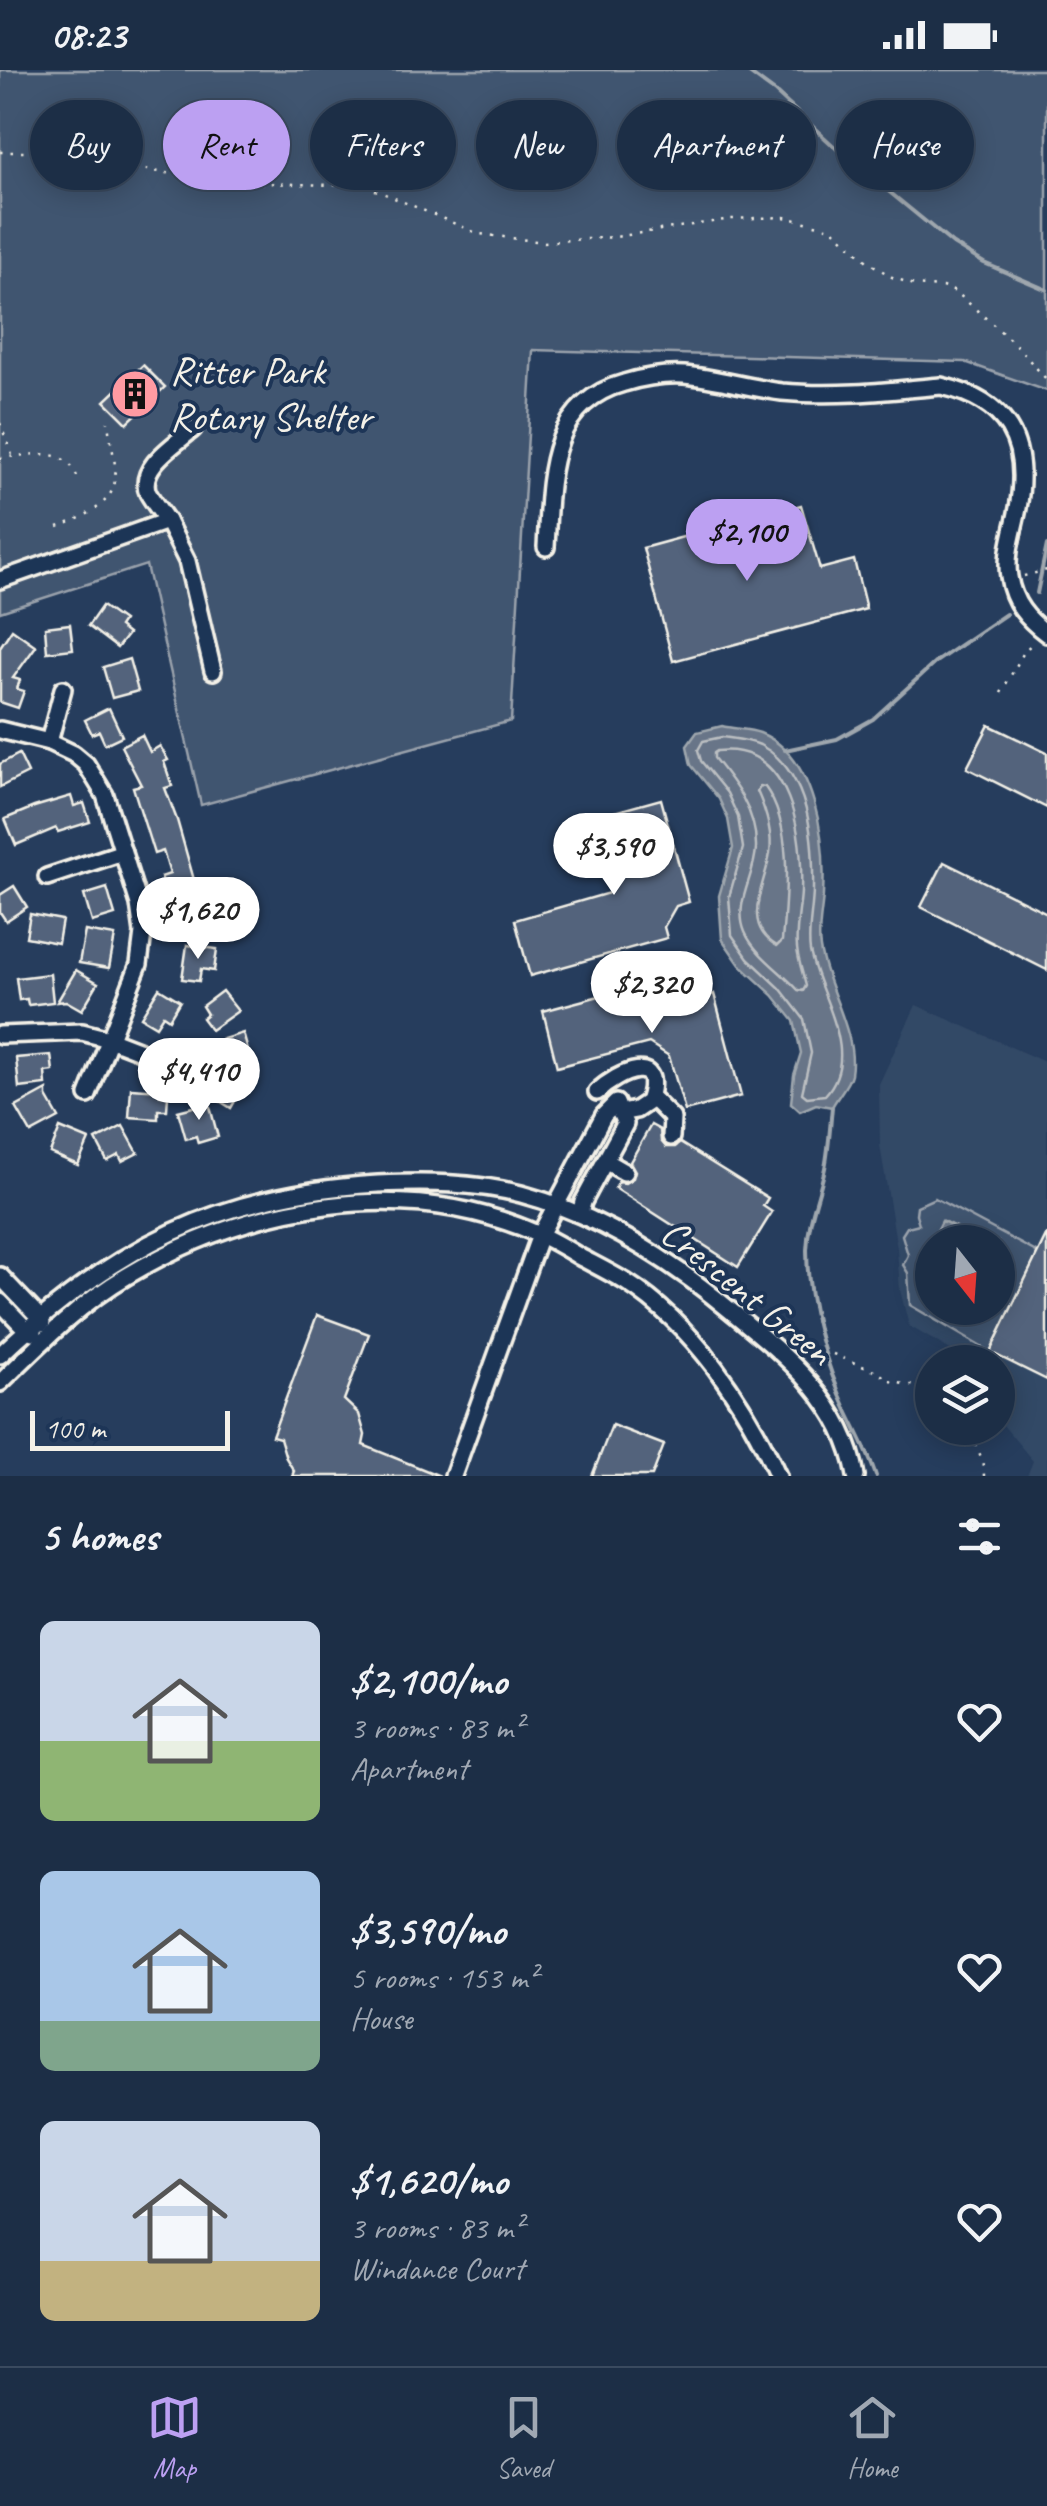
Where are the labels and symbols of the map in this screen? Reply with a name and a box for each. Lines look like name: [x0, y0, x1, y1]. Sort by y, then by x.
place label: Ritter Park Rotary Shelter: [170, 346, 375, 442]
building icon: Ritter Park Rotary Shelter: [109, 368, 161, 420]
pin: $2,100: [666, 499, 828, 584]
pin: $3,590: [533, 813, 695, 898]
pin: $1,620: [117, 877, 279, 962]
pin: $2,320: [571, 951, 733, 1036]
pin: $4,410: [118, 1038, 280, 1123]
street label: Crescent Green: [651, 1208, 844, 1377]
north arrow: [915, 1225, 1015, 1325]
scale bar: [30, 1406, 230, 1450]

